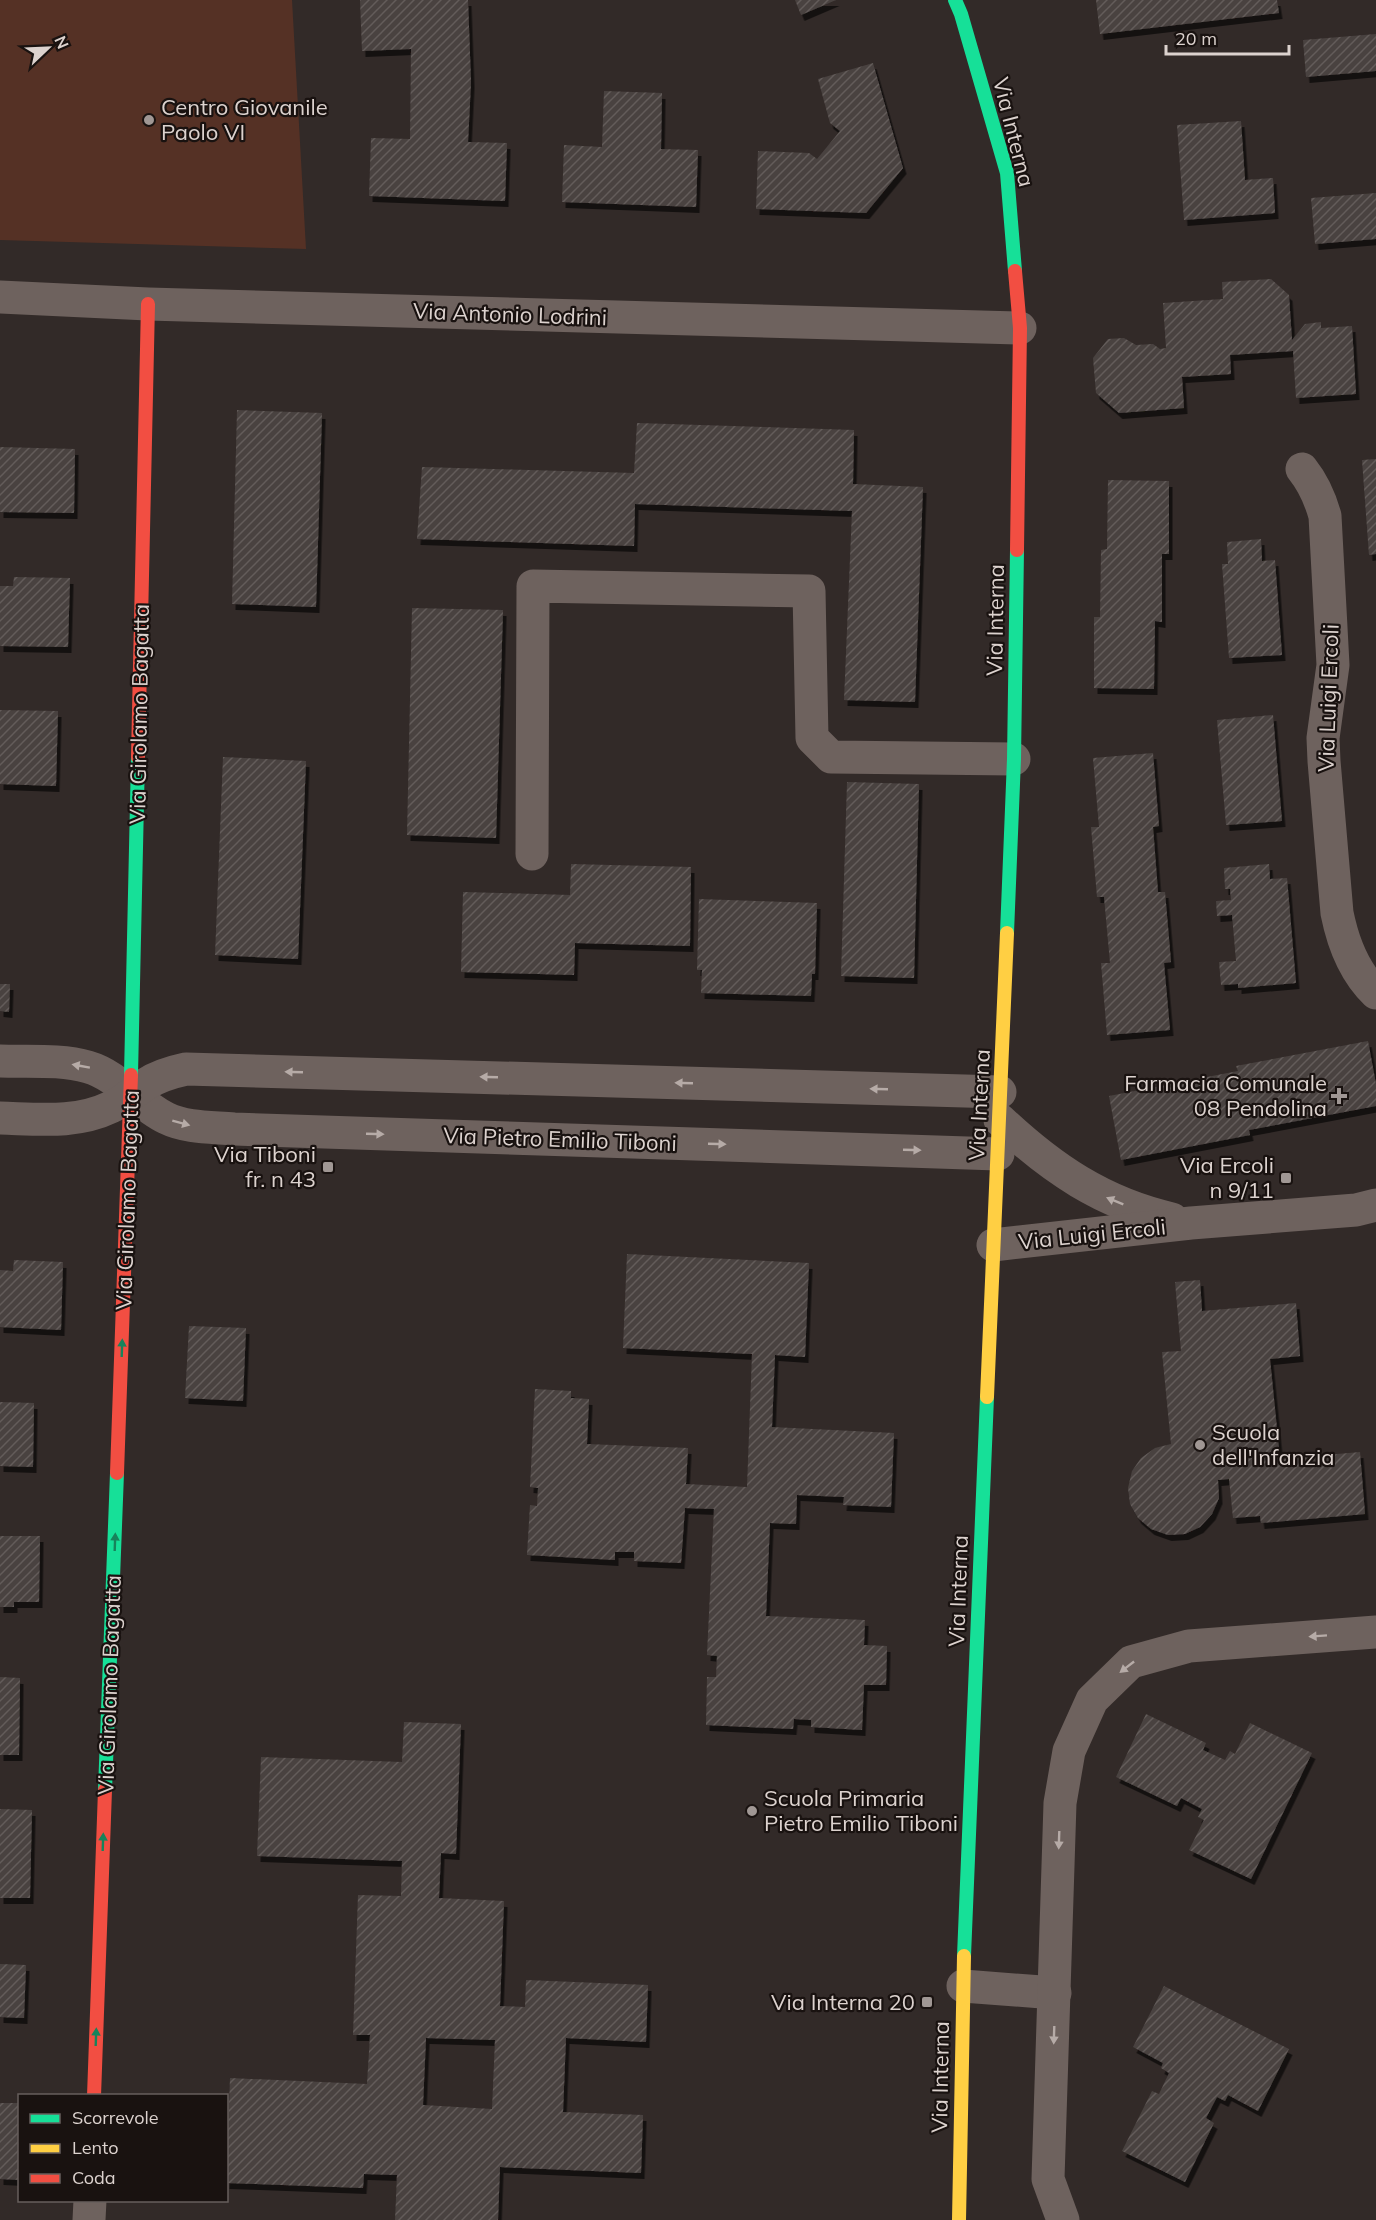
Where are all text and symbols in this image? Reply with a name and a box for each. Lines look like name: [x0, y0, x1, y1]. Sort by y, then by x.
north arrow: [18, 18, 78, 78]
scale bar: [1166, 18, 1289, 56]
text: 20 m: [1175, 27, 1217, 50]
text: N: [50, 33, 73, 52]
street label: Via Interna: [987, 74, 1041, 190]
place label: Centro Giovanile Paolo VI: [161, 93, 328, 146]
marker: Centro Giovanile Paolo VI: [142, 113, 156, 127]
street label: Via Antonio Lodrini: [412, 297, 608, 331]
street label: Via Interna: [980, 564, 1010, 676]
street label: Via Girolamo Bagatta: [123, 604, 155, 824]
street label: Via Luigi Ercoli: [1311, 624, 1345, 772]
street label: Via Interna: [962, 1048, 996, 1162]
one-way arrow: [71, 1061, 90, 1070]
one-way arrow: [285, 1067, 304, 1076]
place label: Farmacia Comunale 08 Pendolina: [1124, 1069, 1327, 1122]
one-way arrow: [479, 1073, 498, 1082]
one-way arrow: [674, 1078, 693, 1088]
one-way arrow: [869, 1084, 888, 1093]
street label: Via Girolamo Bagatta: [109, 1089, 145, 1311]
marker: Farmacia Comunale 08 Pendolina: [1332, 1089, 1346, 1103]
one-way arrow: [172, 1118, 190, 1128]
street label: Via Pietro Emilio Tiboni: [443, 1121, 677, 1157]
one-way arrow: [366, 1129, 385, 1138]
place label: Via Tiboni fr. n 43: [214, 1140, 316, 1193]
one-way arrow: [708, 1140, 727, 1149]
one-way arrow: [902, 1146, 921, 1155]
place label: Via Ercoli n 9/11: [1180, 1151, 1274, 1204]
marker: Via Tiboni fr. n 43: [321, 1160, 335, 1174]
marker: Via Ercoli n 9/11: [1279, 1171, 1293, 1185]
one-way arrow: [1106, 1196, 1124, 1206]
street label: Via Luigi Ercoli: [1017, 1212, 1167, 1256]
one-way arrow: [117, 1338, 126, 1357]
place label: Scuola dell'Infanzia: [1212, 1418, 1334, 1471]
marker: Scuola dell'Infanzia: [1193, 1438, 1207, 1452]
one-way arrow: [110, 1533, 119, 1552]
street label: Via Interna: [942, 1535, 974, 1647]
street label: Via Girolamo Bagatta: [91, 1574, 127, 1796]
one-way arrow: [1308, 1632, 1327, 1641]
one-way arrow: [1119, 1660, 1135, 1673]
place label: Scuola Primaria Pietro Emilio Tiboni: [764, 1784, 958, 1837]
marker: Scuola Primaria Pietro Emilio Tiboni: [745, 1804, 759, 1818]
one-way arrow: [1055, 1831, 1064, 1850]
one-way arrow: [99, 1833, 108, 1852]
place label: Via Interna 20: [771, 1988, 915, 2016]
marker: Via Interna 20: [920, 1995, 934, 2009]
street label: Via Interna: [925, 2021, 955, 2133]
one-way arrow: [1049, 2026, 1058, 2045]
one-way arrow: [91, 2028, 101, 2047]
legend: [18, 2094, 228, 2202]
text: Scorrevole: [72, 2106, 159, 2129]
text: Lento: [72, 2136, 119, 2159]
text: Coda: [72, 2166, 116, 2189]

